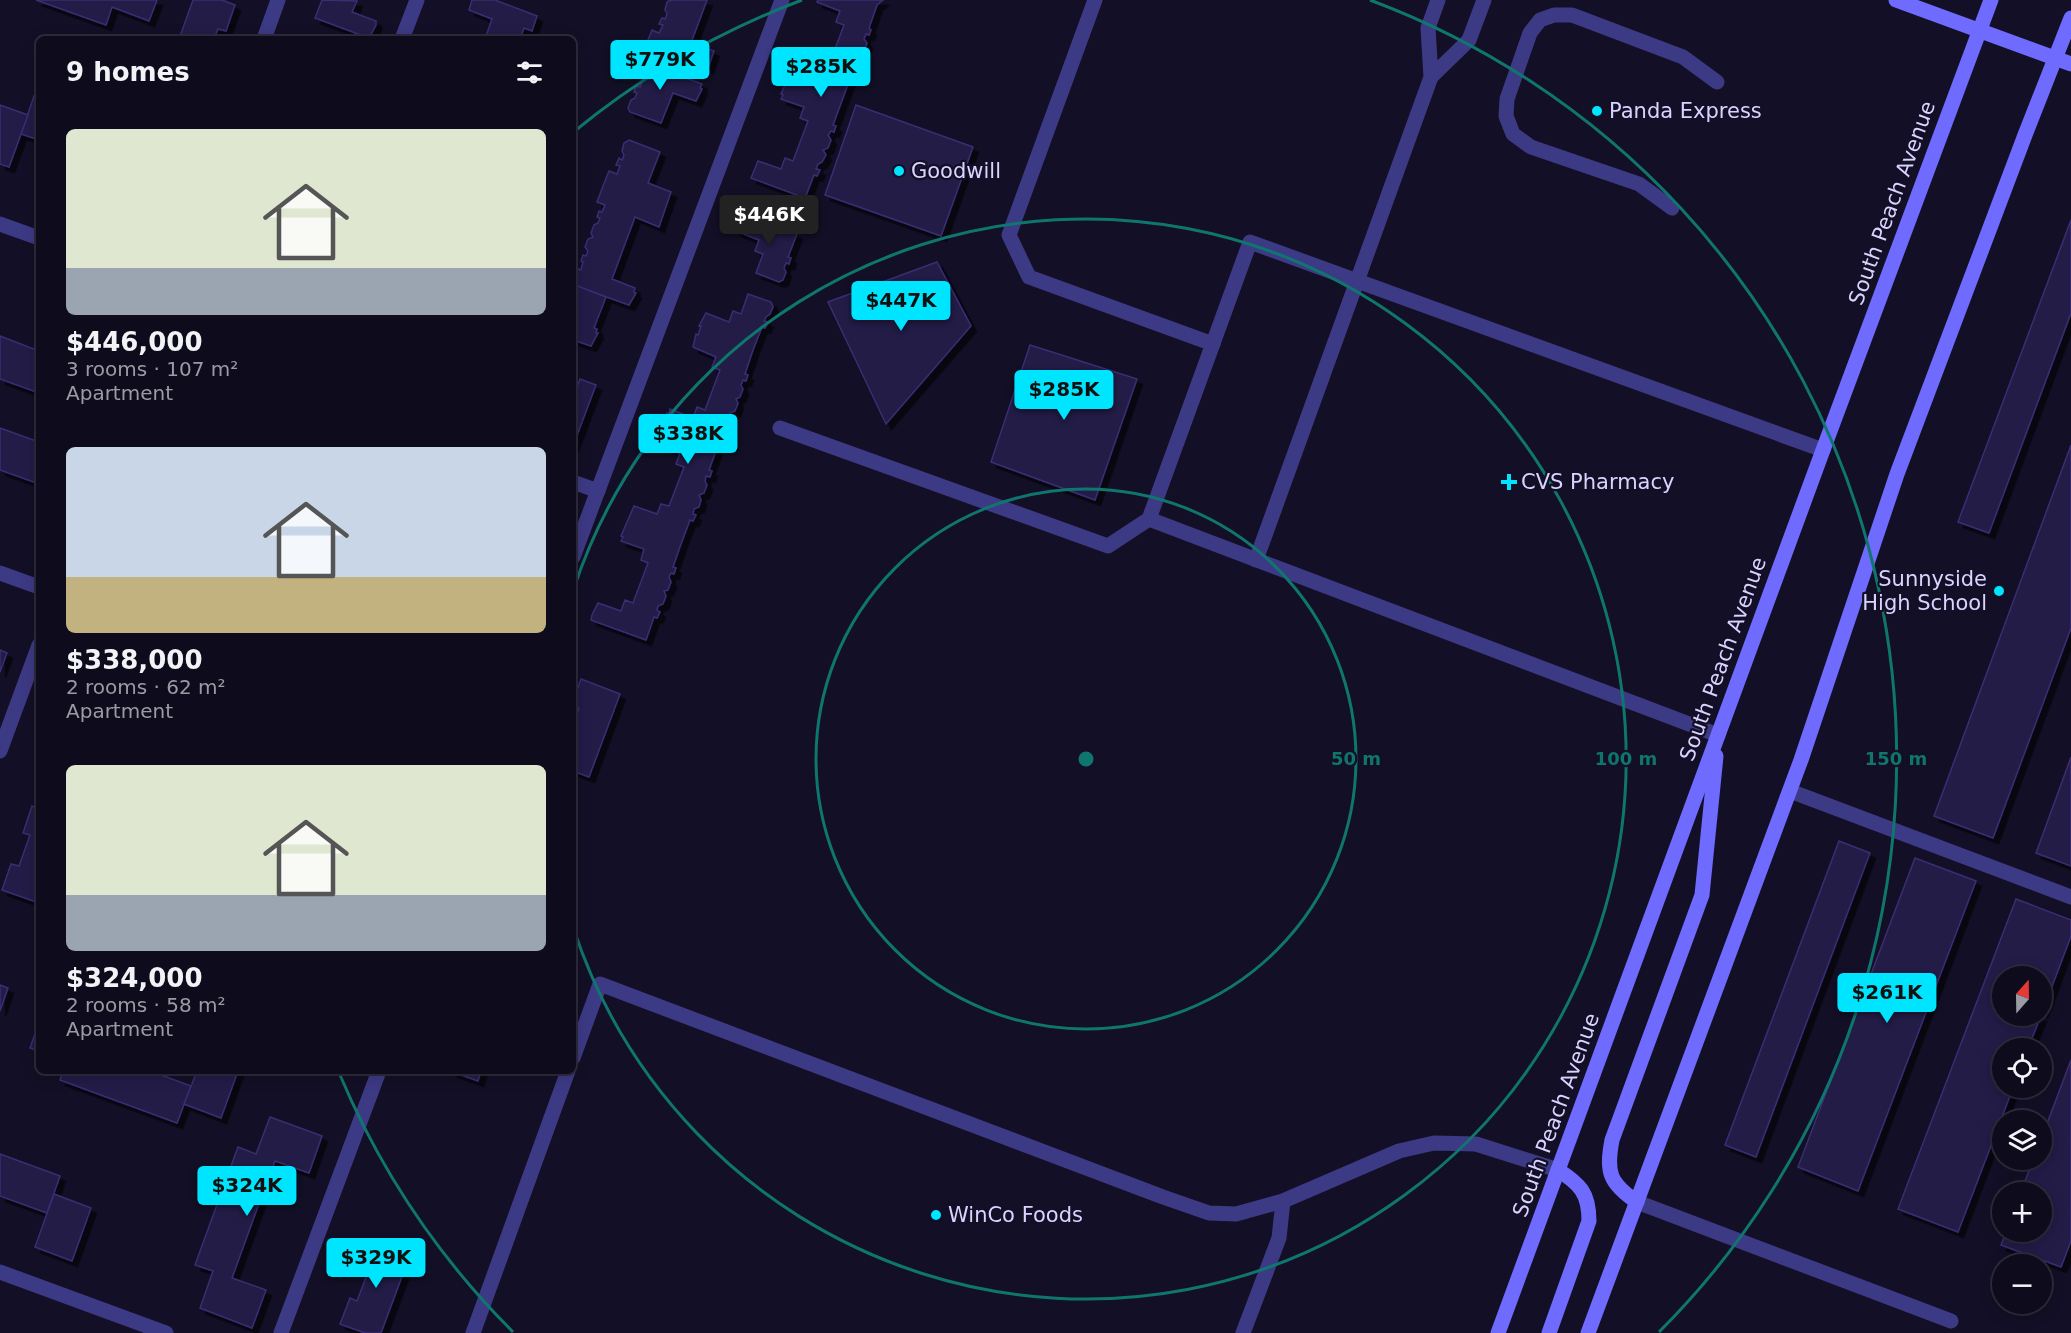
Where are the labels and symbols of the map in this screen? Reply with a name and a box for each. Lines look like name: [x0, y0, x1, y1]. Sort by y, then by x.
pin: $779K: [618, 40, 702, 91]
pin: $285K: [779, 47, 863, 98]
street label: South Peach Avenue: [1844, 98, 1940, 308]
place label: Panda Express: [1609, 99, 1762, 123]
marker: Panda Express: [1590, 104, 1604, 118]
place label: Goodwill: [911, 159, 1001, 183]
marker: Goodwill: [892, 164, 906, 178]
pin: $446K: [727, 195, 811, 246]
pin: $447K: [859, 281, 943, 332]
pin: $285K: [1022, 370, 1106, 421]
pin: $338K: [646, 414, 730, 465]
place label: CVS Pharmacy: [1521, 470, 1674, 494]
marker: CVS Pharmacy: [1502, 475, 1516, 489]
street label: South Peach Avenue: [1675, 554, 1771, 764]
place label: Sunnyside High School: [1862, 567, 1987, 615]
marker: Sunnyside High School: [1992, 584, 2006, 598]
text: 50 m: [1331, 748, 1381, 769]
text: 100 m: [1595, 748, 1657, 769]
text: 150 m: [1865, 748, 1927, 769]
centre of rings: [1076, 749, 1096, 769]
north arrow: [1992, 966, 2052, 1026]
pin: $261K: [1845, 973, 1929, 1024]
street label: South Peach Avenue: [1508, 1010, 1604, 1220]
pin: $324K: [205, 1166, 289, 1217]
place label: WinCo Foods: [948, 1203, 1083, 1227]
marker: WinCo Foods: [929, 1208, 943, 1222]
pin: $329K: [334, 1238, 418, 1289]

